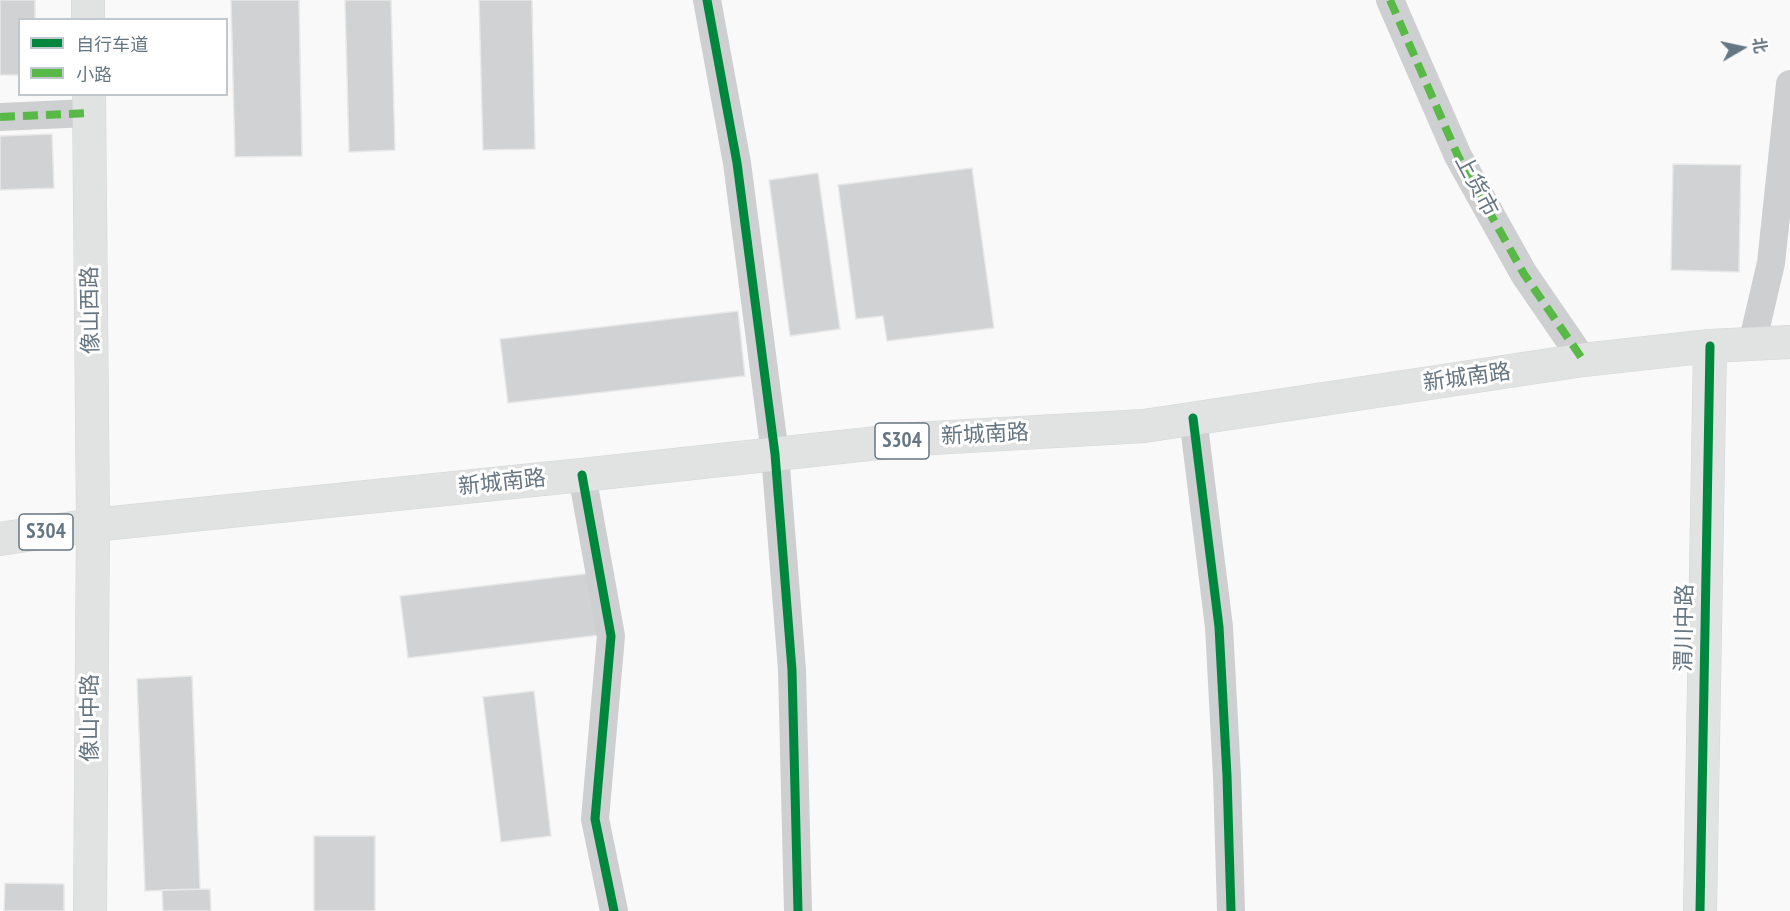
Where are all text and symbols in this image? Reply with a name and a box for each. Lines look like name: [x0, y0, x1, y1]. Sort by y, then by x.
legend: [18, 18, 228, 96]
north arrow: [1712, 18, 1772, 78]
text: 自行车道: [76, 33, 148, 56]
text: 北: [1749, 36, 1771, 55]
text: 小路: [76, 63, 112, 86]
street label: 上货市: [1449, 151, 1503, 221]
street label: 像山西路: [77, 266, 105, 354]
street label: 新城南路: [1422, 359, 1512, 397]
street label: 新城南路: [940, 420, 1030, 450]
road number: S304: [875, 423, 929, 459]
street label: 新城南路: [457, 465, 547, 501]
road number: S304: [19, 514, 73, 550]
street label: 渭川中路: [1671, 584, 1699, 672]
street label: 像山中路: [78, 674, 104, 762]

